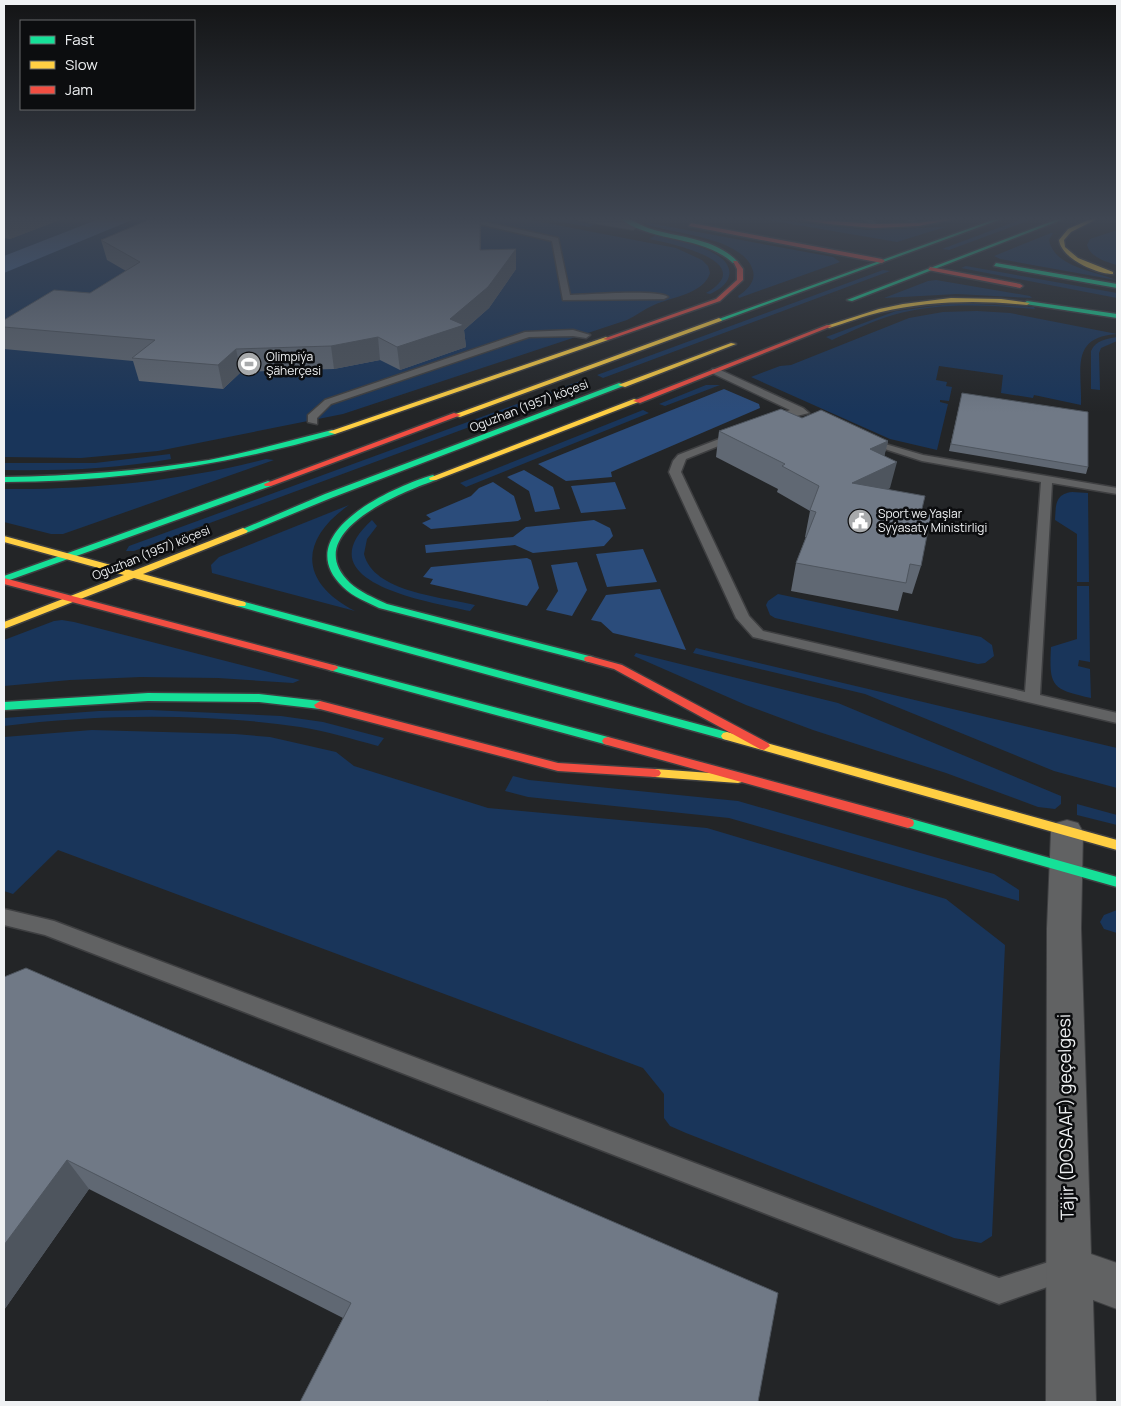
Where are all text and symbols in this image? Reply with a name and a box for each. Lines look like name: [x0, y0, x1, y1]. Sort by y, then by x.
legend: [20, 20, 195, 110]
text: Fast: [65, 29, 94, 50]
text: Slow: [65, 54, 98, 75]
text: Jam: [65, 79, 93, 100]
place label: Olimpiýa Şäherçesi: [266, 348, 321, 379]
sports icon: Olimpiýa Şäherçesi: [236, 351, 262, 377]
street label: Oguzhan (1957) köçesi: [467, 375, 591, 436]
place label: Sport we Yaşlar Syýasaty Ministirligi: [878, 505, 987, 536]
public building icon: Sport we Yaşlar Syýasaty Ministirligi: [847, 508, 873, 534]
street label: Oguzhan (1957) köçesi: [89, 521, 212, 584]
street label: Täjir (DOSAAF) geçelgesi: [1051, 1014, 1079, 1220]

